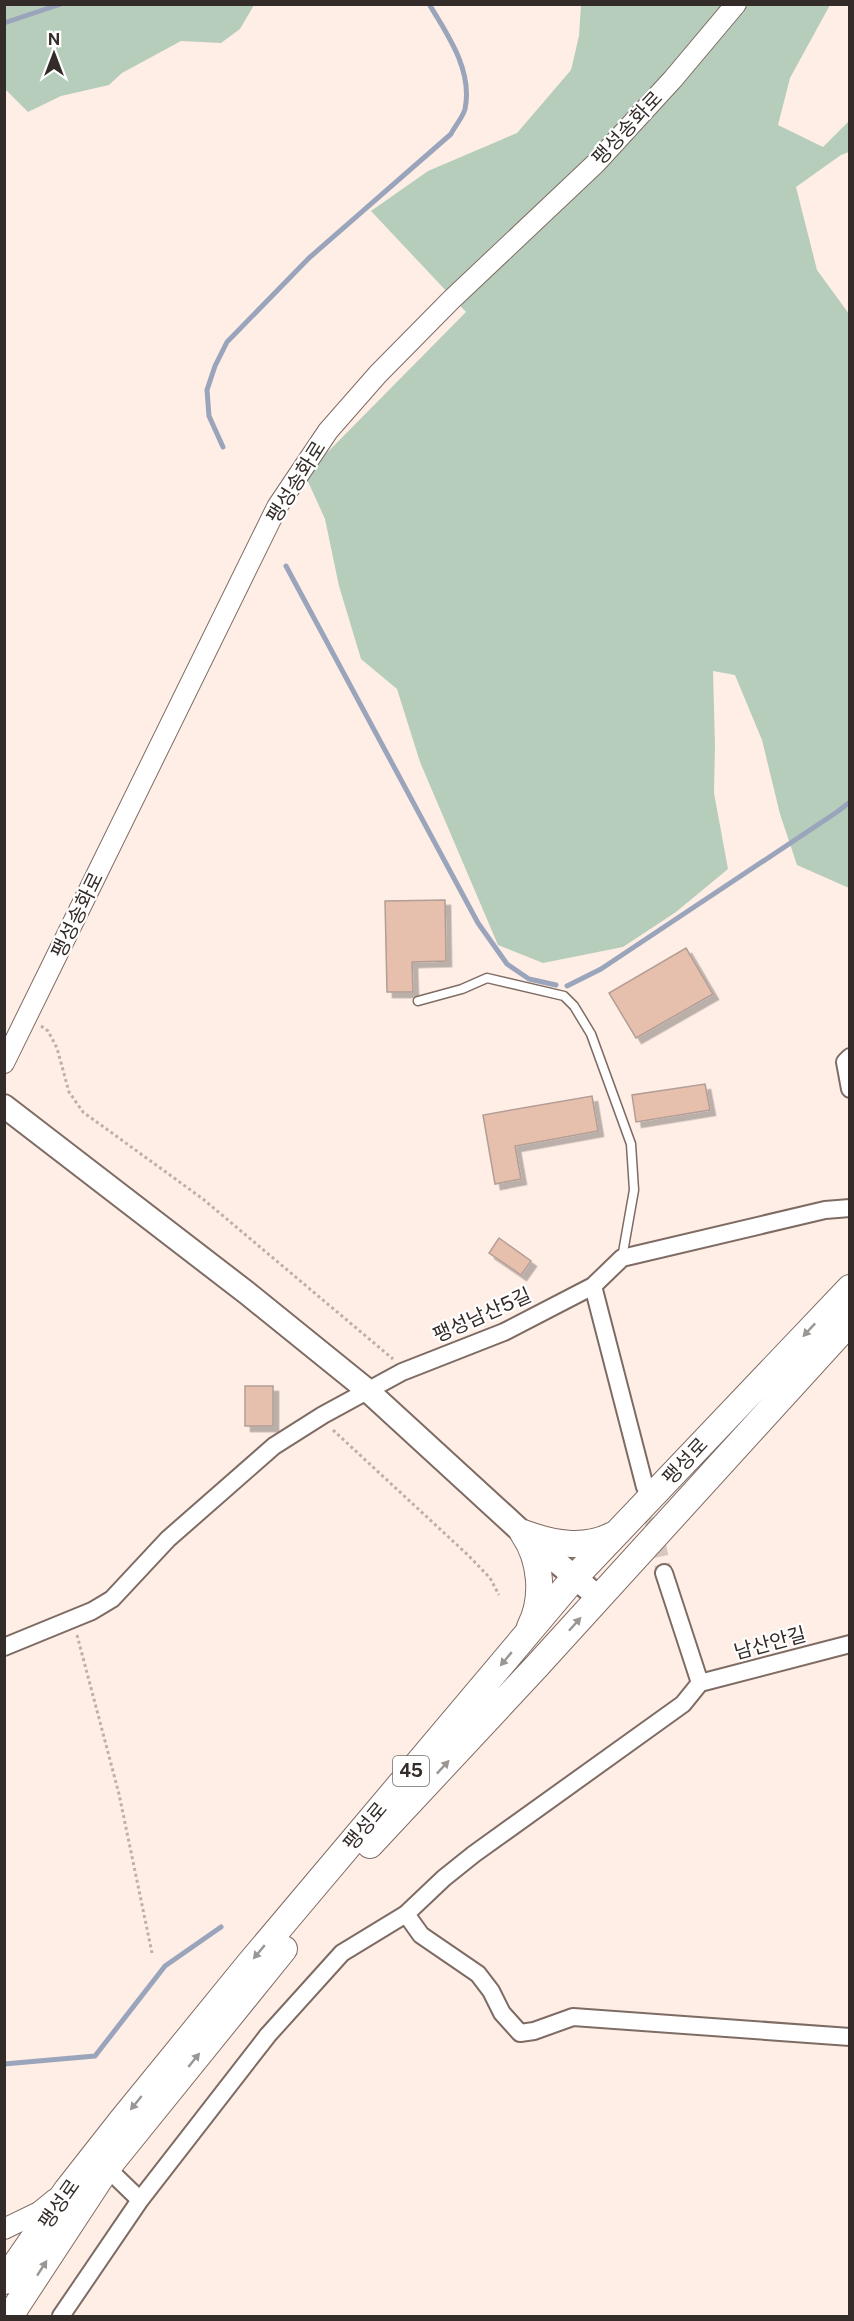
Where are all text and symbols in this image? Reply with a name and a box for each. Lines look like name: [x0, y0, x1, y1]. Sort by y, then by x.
north arrow: [24, 24, 84, 84]
text: N: [48, 30, 60, 49]
street label: 팽성송화로: [587, 86, 667, 170]
street label: 팽성송화로: [261, 437, 331, 527]
street label: 팽성송화로: [46, 868, 108, 962]
street label: 팽성남산5길: [429, 1283, 535, 1347]
one-way arrow: [802, 1323, 816, 1338]
street label: 팽성로: [657, 1433, 713, 1489]
one-way arrow: [568, 1617, 581, 1632]
street label: 남산안길: [731, 1622, 809, 1664]
one-way arrow: [500, 1651, 513, 1667]
road number: 45: [393, 1756, 429, 1786]
one-way arrow: [436, 1760, 450, 1775]
street label: 팽성로: [338, 1797, 392, 1855]
one-way arrow: [252, 1944, 265, 1960]
one-way arrow: [188, 2052, 201, 2068]
one-way arrow: [130, 2096, 142, 2111]
street label: 팽성로: [33, 2175, 85, 2233]
one-way arrow: [37, 2260, 48, 2276]

